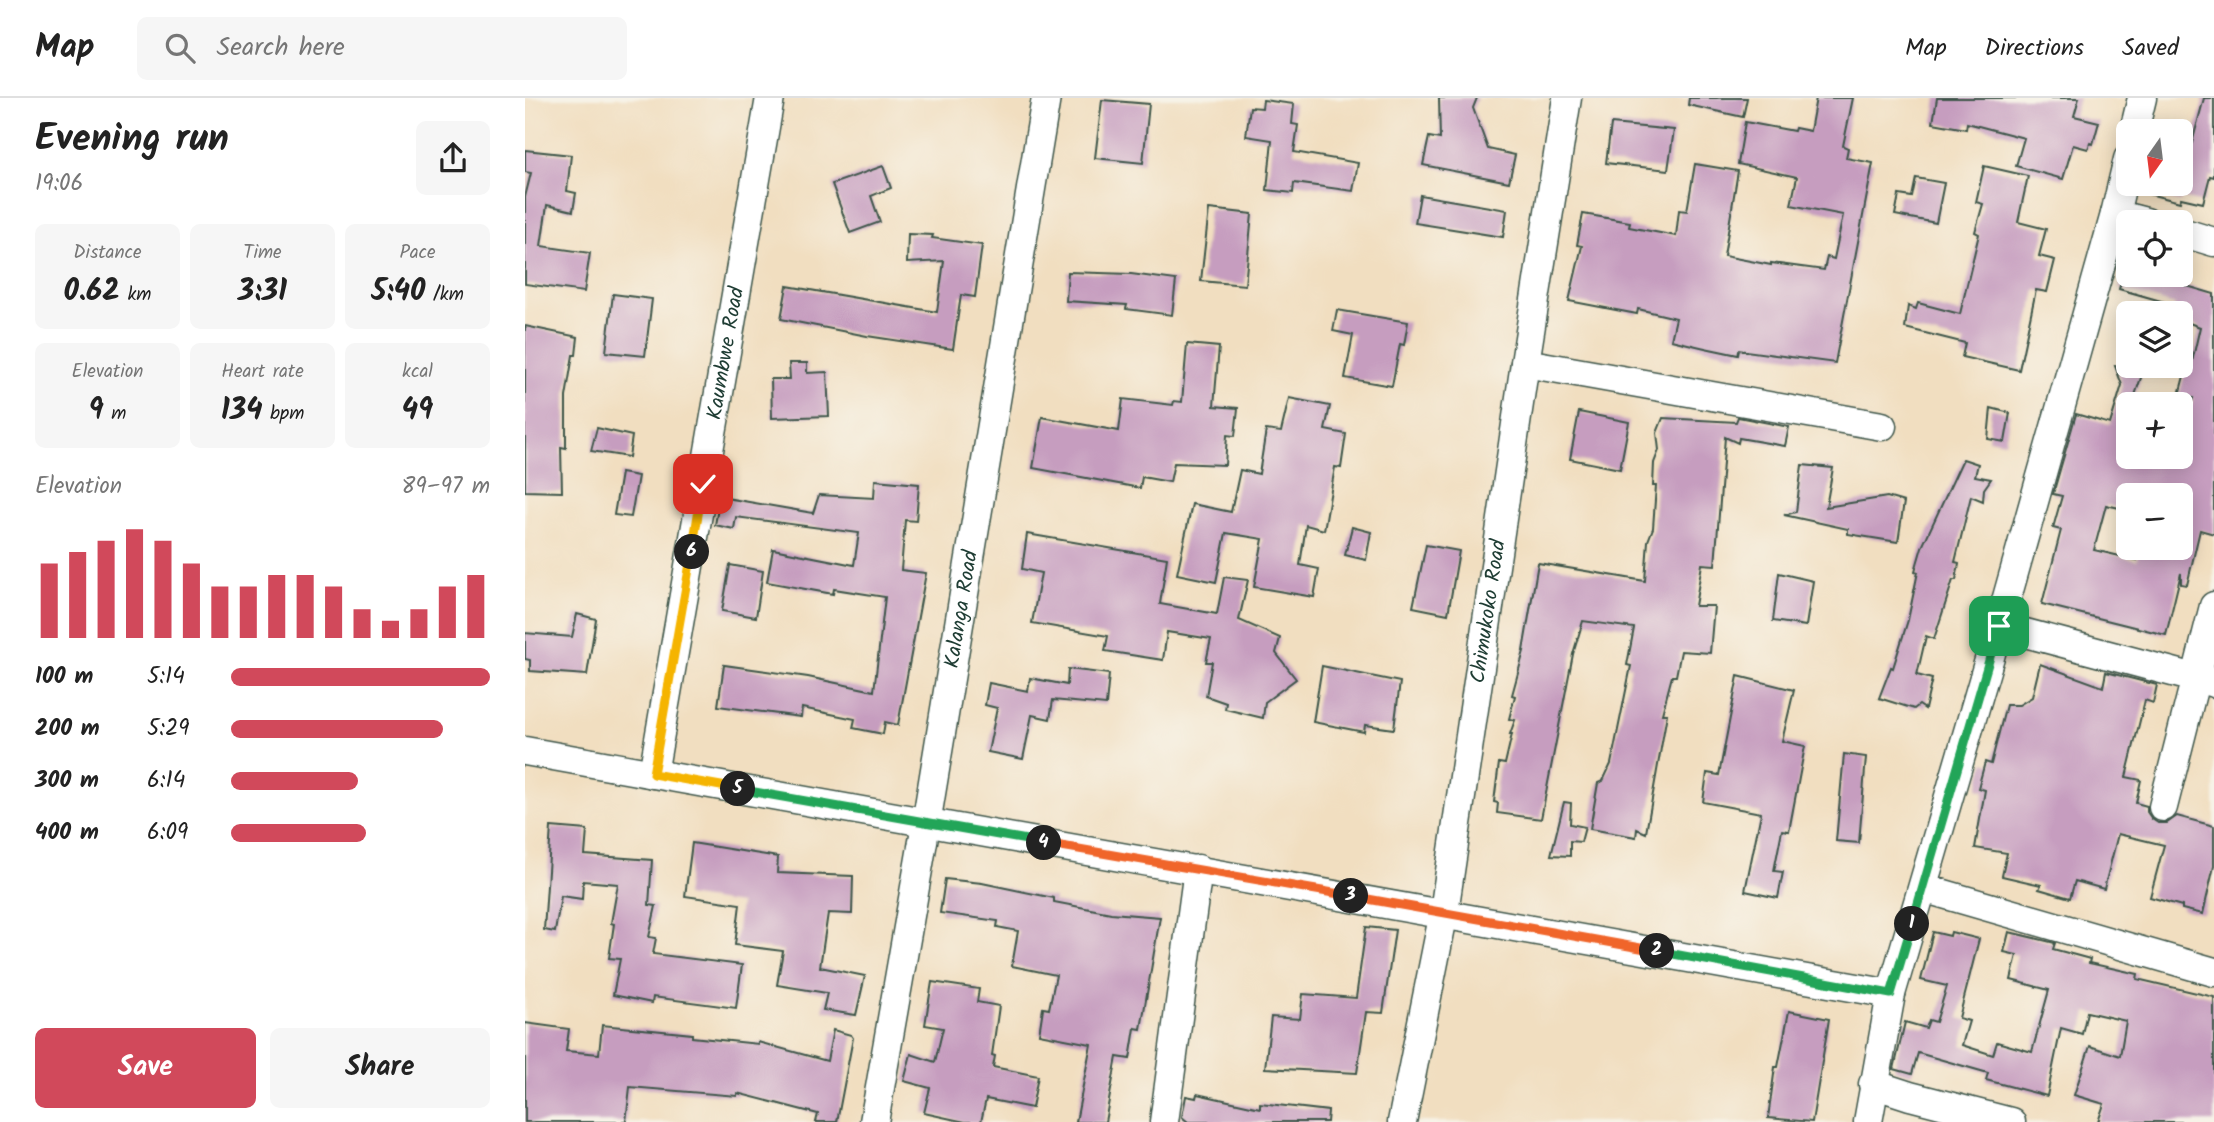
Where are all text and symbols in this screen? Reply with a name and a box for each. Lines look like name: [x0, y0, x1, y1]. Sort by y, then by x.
search box: [137, 17, 627, 80]
text: Map: [35, 22, 95, 75]
text: Search here: [217, 27, 345, 69]
icon: search: [161, 29, 199, 67]
text: Map: [1905, 29, 1947, 68]
text: Directions: [1985, 29, 2084, 68]
text: Saved: [2122, 29, 2179, 68]
text: Evening run: [35, 110, 229, 170]
north arrow: [2116, 119, 2193, 196]
map controls: [2116, 119, 2193, 560]
button: share: [416, 121, 490, 195]
text: 19:06: [35, 166, 83, 202]
button: locate: [2116, 210, 2193, 287]
text: Distance: [73, 238, 142, 268]
text: Time: [243, 238, 282, 268]
text: Pace: [399, 238, 436, 268]
text: 0.62: [64, 268, 120, 316]
text: 3:31: [238, 268, 287, 316]
text: 5:40: [371, 268, 425, 316]
text: km: [120, 280, 151, 310]
text: /km: [425, 280, 464, 310]
street label: Kaumbwe Road: [698, 284, 754, 422]
button: layers: [2116, 301, 2193, 378]
text: Elevation: [72, 357, 143, 387]
text: Heart rate: [221, 357, 304, 387]
text: kcal: [402, 357, 433, 387]
text: 9: [89, 387, 104, 435]
text: 134: [221, 387, 263, 435]
text: 49: [402, 387, 433, 435]
button: +: [2116, 392, 2193, 469]
text: m: [104, 399, 126, 429]
text: bpm: [263, 399, 304, 429]
pin: [673, 454, 733, 514]
icon: check: [684, 465, 722, 503]
text: Elevation: [35, 469, 122, 505]
text: 89–97 m: [402, 469, 490, 505]
button: −: [2116, 483, 2193, 560]
pin: 6: [675, 534, 709, 570]
text: 6: [686, 536, 697, 566]
street label: Chimukoko Road: [1461, 537, 1515, 686]
street label: Kalanga Road: [935, 548, 988, 671]
pin: [1969, 596, 2029, 656]
icon: arrive: [1980, 607, 2018, 645]
text: 100 m: [35, 659, 93, 695]
text: 5:14: [147, 659, 185, 695]
text: 200 m: [35, 711, 100, 747]
text: 5:29: [147, 711, 190, 747]
text: 300 m: [35, 763, 99, 799]
text: 6:14: [147, 763, 185, 799]
pin: 5: [721, 772, 755, 806]
text: 5: [733, 773, 742, 803]
text: 400 m: [35, 815, 99, 851]
text: 6:09: [147, 815, 188, 851]
pin: 4: [1027, 826, 1061, 860]
text: 4: [1038, 827, 1049, 857]
pin: 3: [1333, 878, 1369, 914]
text: 3: [1345, 880, 1356, 910]
pin: 1: [1895, 906, 1929, 942]
text: 1: [1909, 908, 1914, 938]
pin: 2: [1639, 934, 1675, 968]
text: 2: [1651, 935, 1662, 965]
button: Save: [35, 1028, 256, 1108]
button: Share: [270, 1028, 490, 1108]

